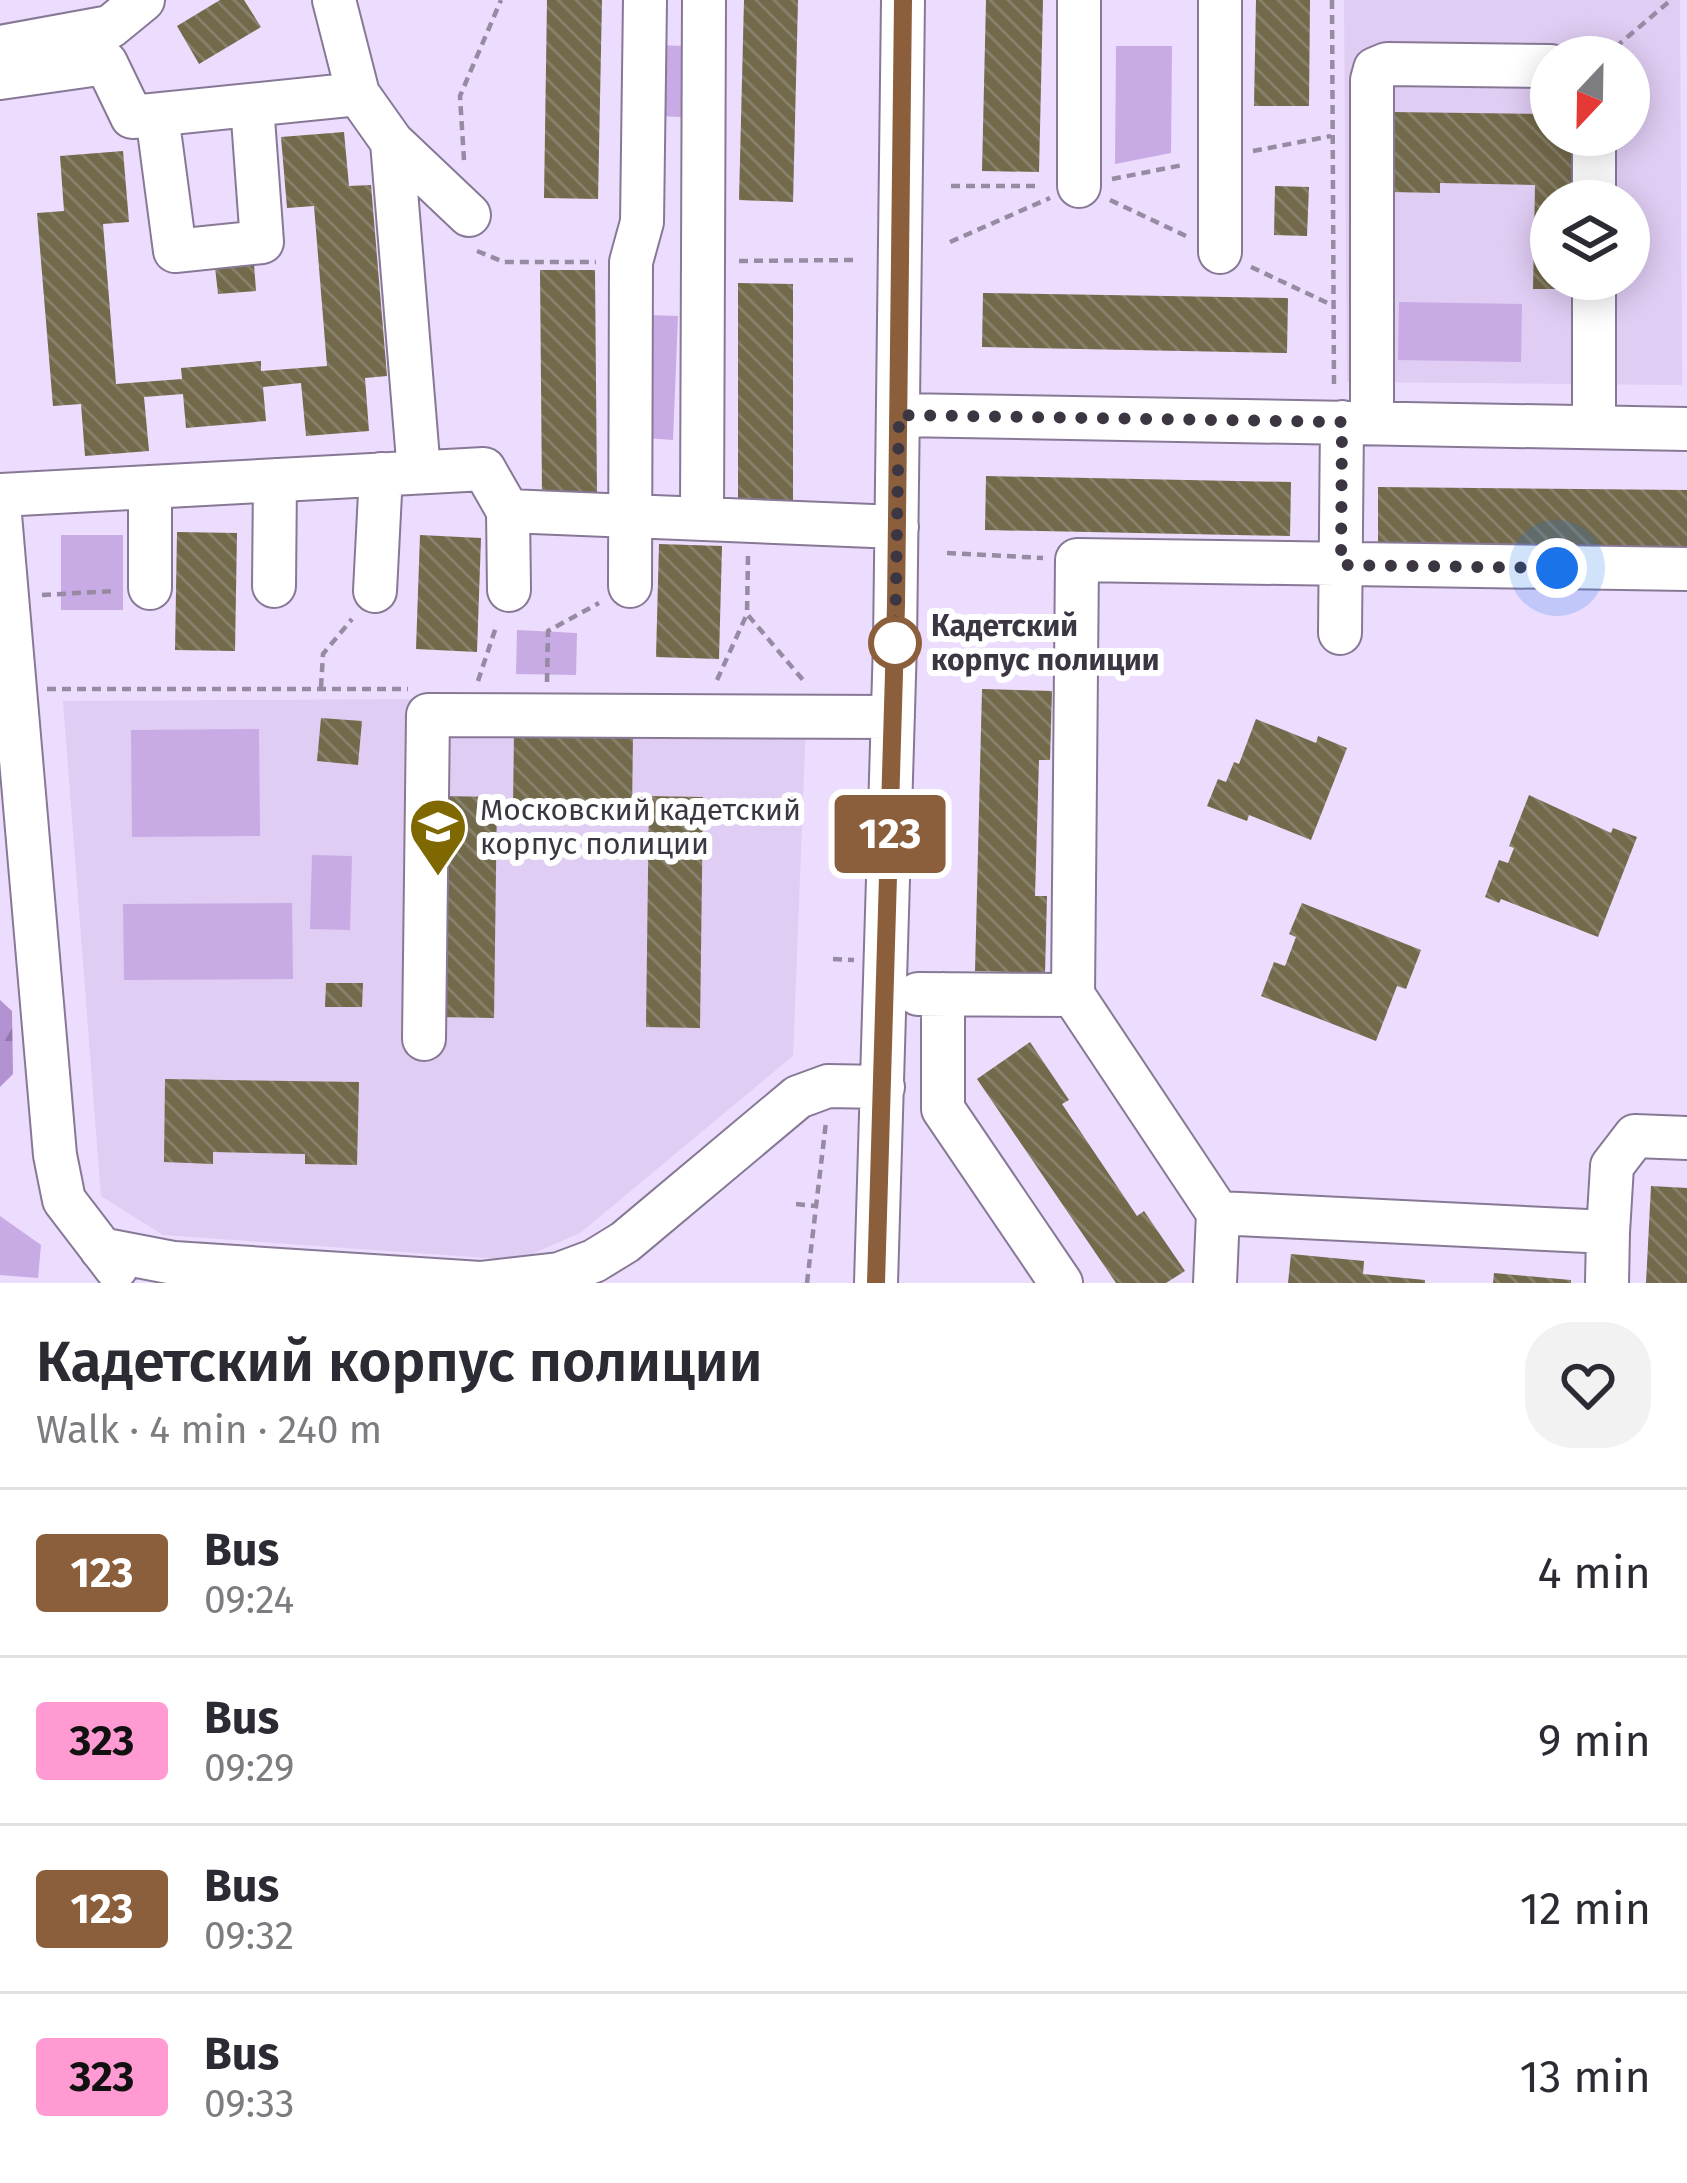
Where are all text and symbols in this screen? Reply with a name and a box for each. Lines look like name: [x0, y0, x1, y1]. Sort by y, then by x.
north arrow: [1530, 36, 1650, 156]
map controls: [1530, 36, 1650, 300]
button: layers: [1530, 180, 1650, 300]
your location: [1527, 538, 1587, 598]
place label: Кадетский корпус полиции: [931, 608, 1160, 678]
marker: Кадетский корпус полиции: [870, 618, 920, 668]
place label: Московский кадетский корпус полиции: [480, 792, 801, 862]
line badge: 123: [821, 795, 959, 873]
school or university icon: Московский кадетский корпус полиции: [407, 796, 469, 878]
text: 123: [859, 809, 921, 859]
button: heart: [1525, 1322, 1651, 1448]
text: Кадетский корпус полиции: [36, 1328, 762, 1396]
text: Walk · 4 min · 240 m: [36, 1407, 382, 1453]
text: Bus: [204, 1523, 279, 1577]
text: 4 min: [1538, 1546, 1651, 1600]
text: 123: [71, 1548, 133, 1598]
text: 09:24: [204, 1577, 294, 1623]
text: Bus: [204, 1691, 279, 1745]
text: 9 min: [1538, 1714, 1651, 1768]
text: 323: [70, 1716, 134, 1766]
text: 09:29: [204, 1745, 295, 1791]
text: Bus: [204, 1859, 279, 1913]
text: 12 min: [1520, 1882, 1651, 1936]
text: 123: [71, 1884, 133, 1934]
text: 09:32: [204, 1913, 294, 1959]
text: Bus: [204, 2027, 279, 2081]
text: 13 min: [1520, 2050, 1651, 2104]
text: 323: [70, 2052, 134, 2102]
text: 09:33: [204, 2081, 294, 2127]

